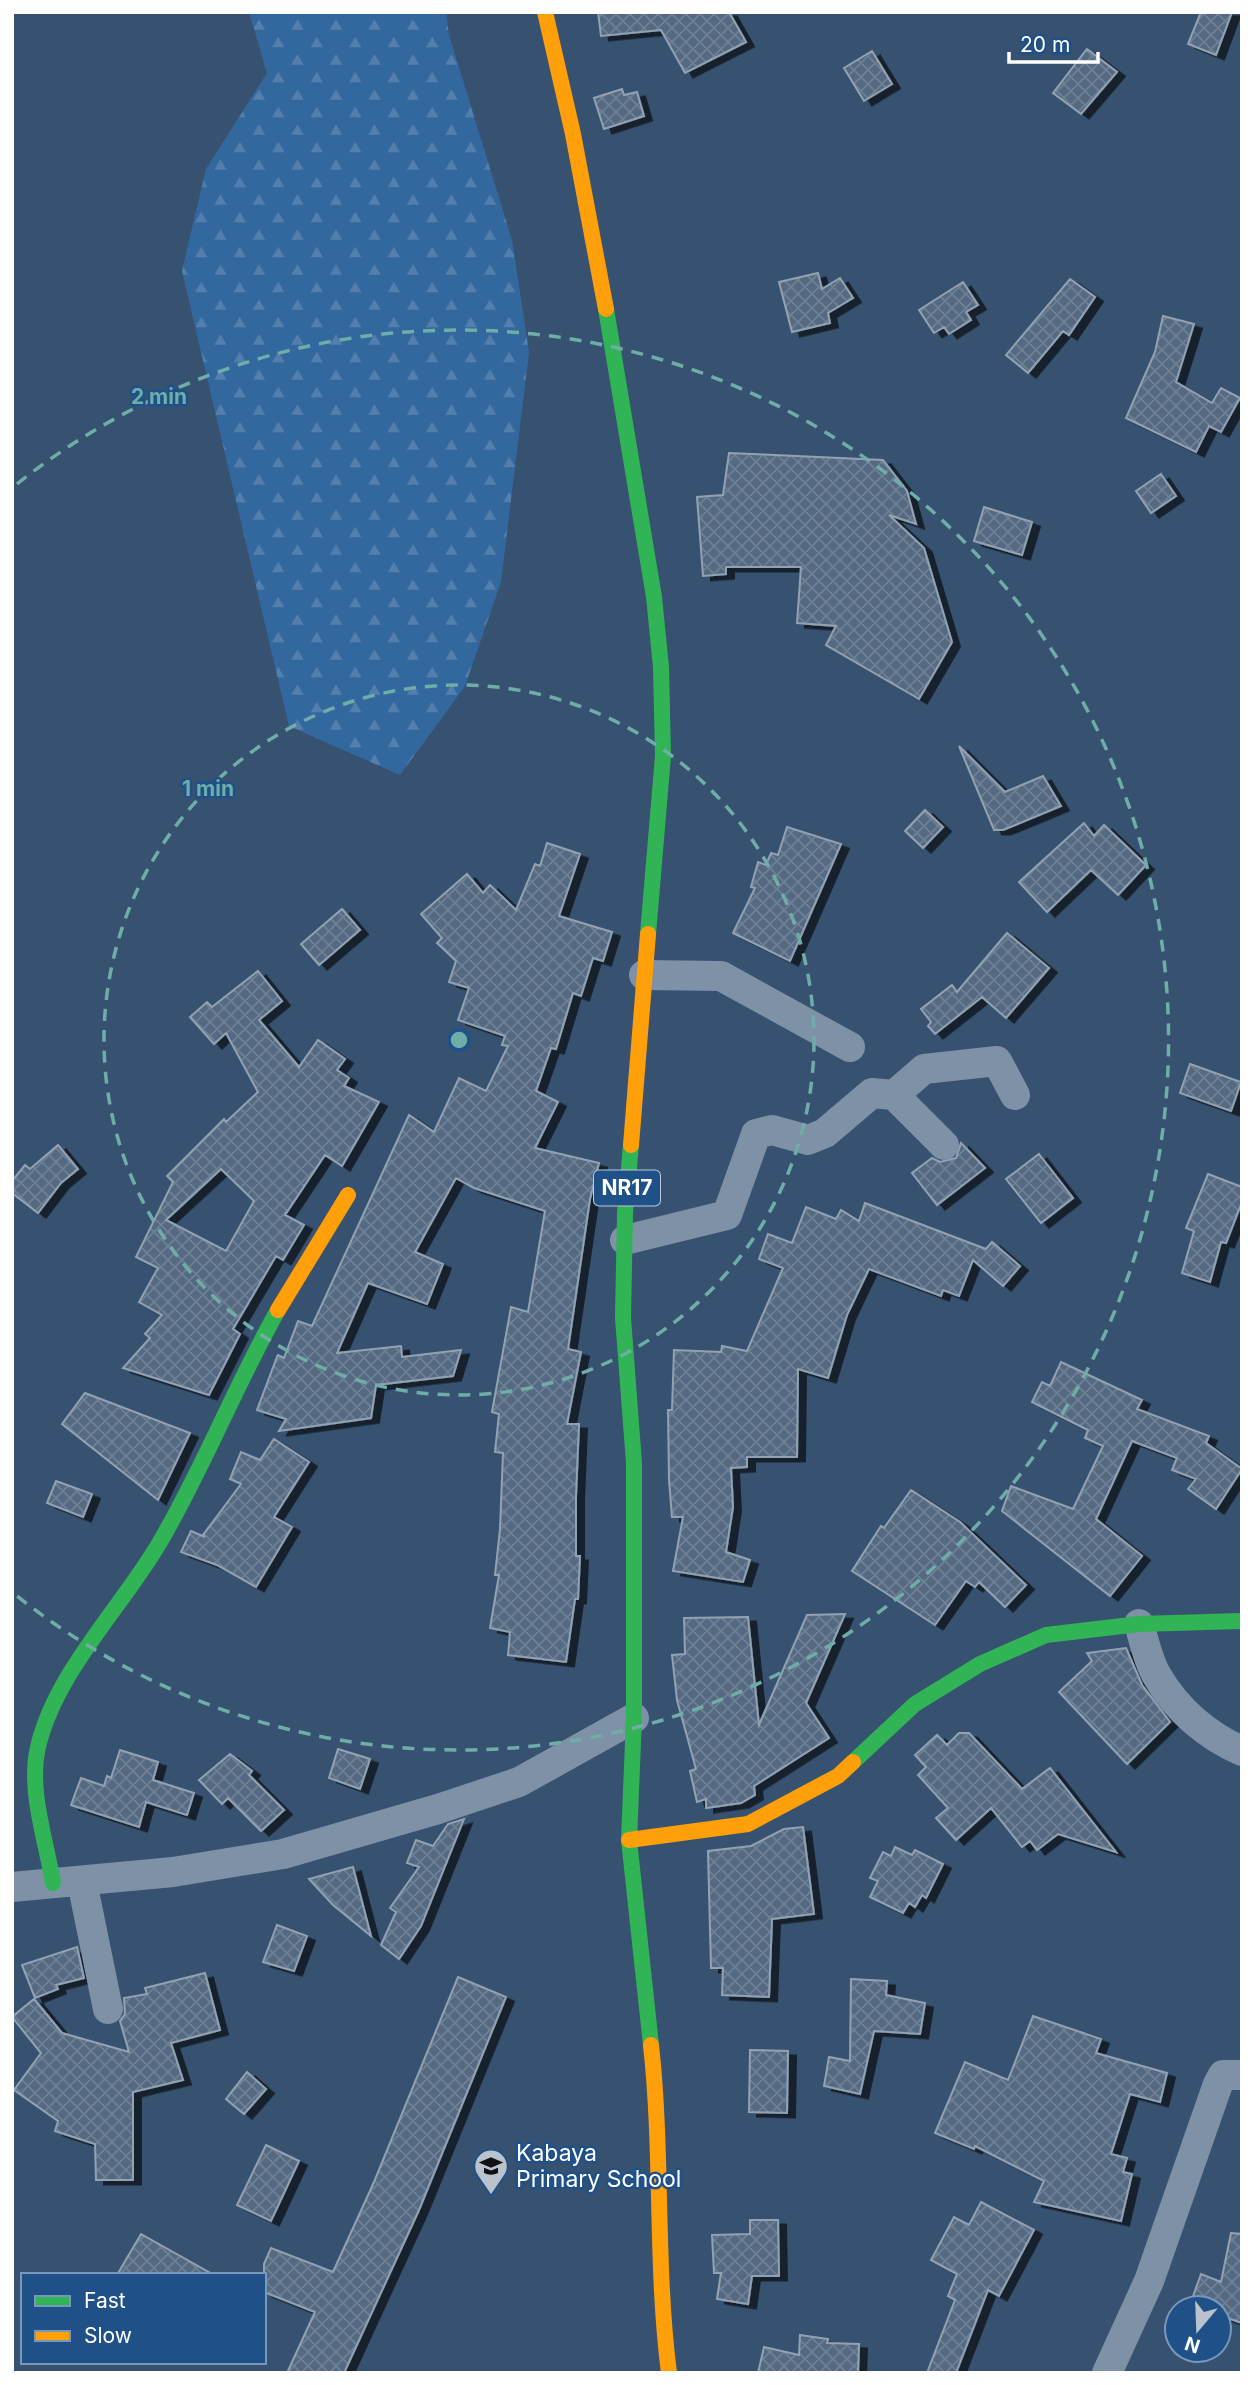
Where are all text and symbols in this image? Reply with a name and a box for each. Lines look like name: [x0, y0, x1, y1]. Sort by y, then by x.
scale bar: [1009, 21, 1098, 65]
text: 20 m: [1020, 32, 1070, 57]
text: 2 min: [131, 384, 187, 409]
text: 1 min: [182, 776, 234, 801]
centre of rings: [447, 1028, 471, 1052]
road number: NR17: [594, 1170, 660, 1206]
place label: Kabaya Primary School: [516, 2139, 681, 2193]
school or university icon: Kabaya Primary School: [472, 2147, 510, 2196]
legend: [21, 2273, 266, 2364]
text: Fast: [84, 2288, 126, 2313]
north arrow: [1163, 2294, 1233, 2364]
text: Slow: [84, 2323, 132, 2348]
text: N: [1182, 2331, 1203, 2358]

